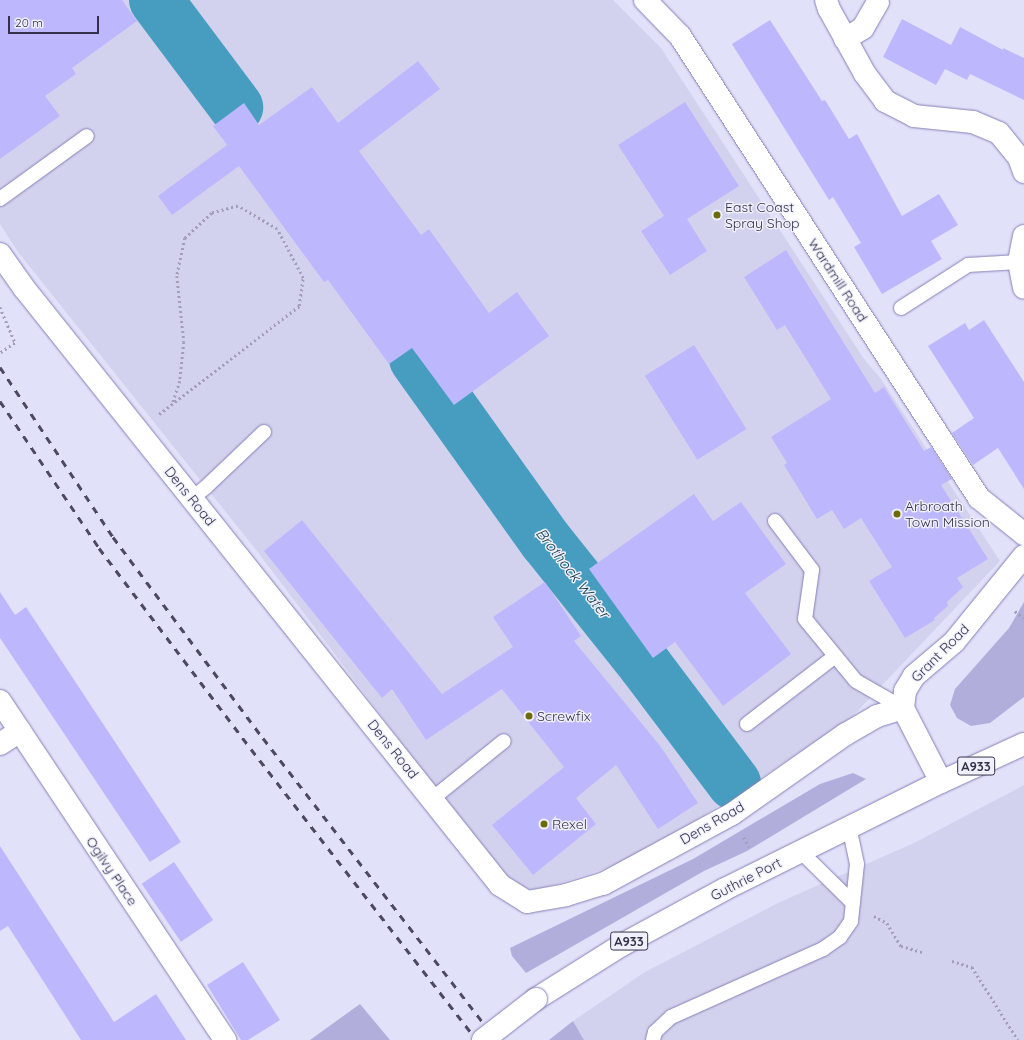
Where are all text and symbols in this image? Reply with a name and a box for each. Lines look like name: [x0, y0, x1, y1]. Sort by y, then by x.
scale bar: [10, 8, 101, 34]
text: 20 m: [15, 15, 43, 30]
place label: East Coast Spray Shop: [725, 199, 800, 232]
marker: East Coast Spray Shop: [712, 210, 722, 220]
street label: Wardmill Road: [805, 235, 871, 325]
street label: Dens Road: [161, 463, 219, 529]
place label: Arbroath Town Mission: [905, 498, 990, 530]
marker: Arbroath Town Mission: [892, 509, 902, 519]
water label: Brothock Water: [532, 524, 614, 622]
street label: Grant Road: [908, 621, 972, 685]
place label: Screwfix: [537, 708, 590, 724]
marker: Screwfix: [524, 711, 534, 721]
street label: Dens Road: [364, 716, 422, 782]
road number: A933: [957, 755, 995, 777]
street label: Dens Road: [677, 798, 747, 848]
place label: Rexel: [552, 816, 587, 832]
marker: Rexel: [539, 819, 549, 829]
street label: Ogilvy Place: [83, 833, 141, 909]
street label: Guthrie Port: [708, 854, 784, 904]
road number: A933: [610, 930, 648, 952]

